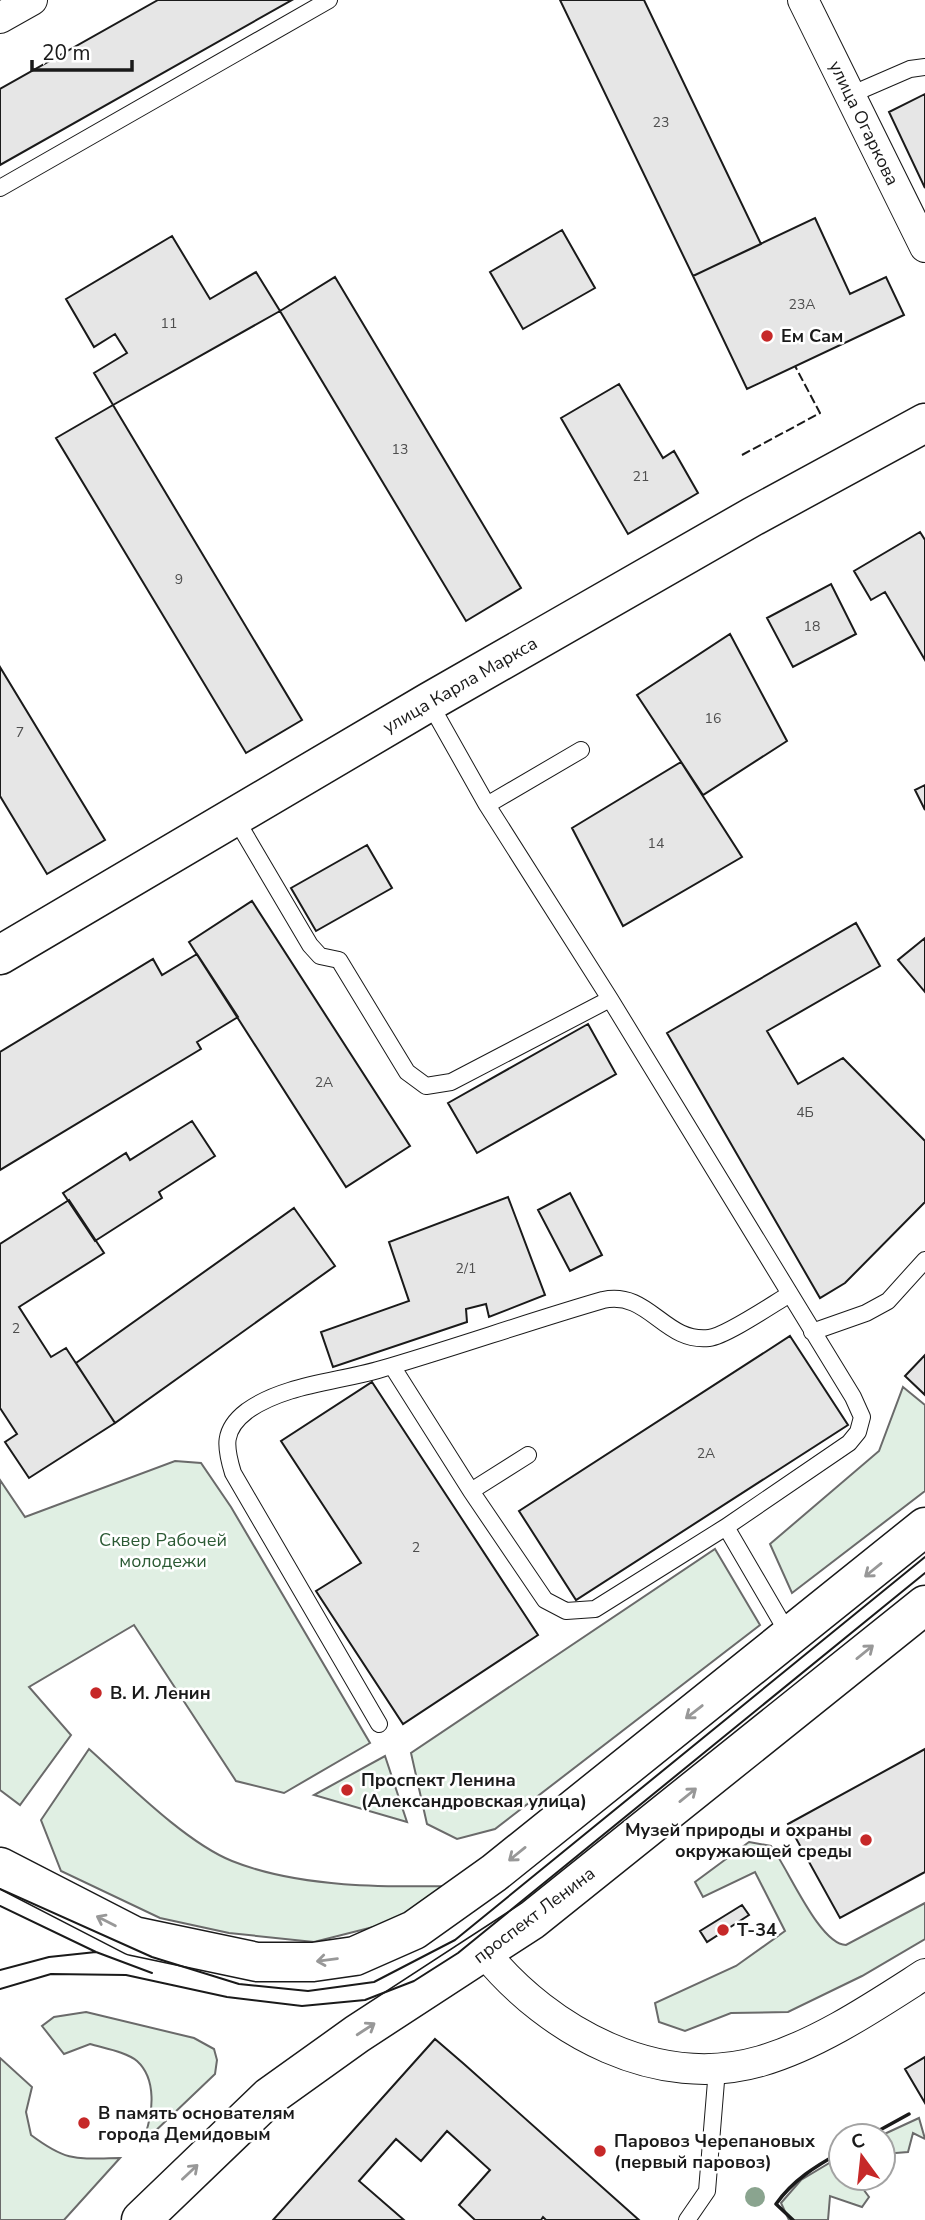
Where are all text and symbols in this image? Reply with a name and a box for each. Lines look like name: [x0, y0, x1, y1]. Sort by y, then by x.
scale bar: [32, 28, 131, 72]
text: 20 m: [42, 39, 91, 67]
street label: улица Огаркова: [823, 57, 905, 189]
house number: 23: [653, 113, 669, 132]
house number: 23А: [788, 295, 816, 314]
house number: 11: [161, 314, 177, 333]
place label: Ем Сам: [781, 324, 843, 348]
marker: Ем Сам: [759, 328, 775, 344]
house number: 13: [392, 440, 408, 459]
house number: 21: [633, 467, 649, 486]
house number: 9: [175, 570, 183, 589]
house number: 18: [804, 617, 820, 636]
street label: улица Карла Маркса: [378, 631, 542, 739]
house number: 16: [705, 709, 721, 728]
house number: 7: [16, 723, 24, 742]
house number: 14: [648, 834, 664, 853]
house number: 2А: [315, 1073, 333, 1092]
house number: 4Б: [796, 1103, 814, 1122]
house number: 2/1: [456, 1259, 476, 1278]
house number: 2: [12, 1319, 20, 1338]
house number: 2А: [697, 1444, 715, 1463]
park label: Сквер Рабочей молодежи: [99, 1528, 227, 1573]
house number: 2: [412, 1538, 420, 1557]
one-way arrow: [864, 1563, 882, 1578]
one-way arrow: [856, 1645, 874, 1660]
place label: В. И. Ленин: [110, 1681, 211, 1705]
marker: В. И. Ленин: [88, 1685, 104, 1701]
one-way arrow: [686, 1704, 704, 1719]
place label: Проспект Ленина (Александровская улица): [361, 1768, 587, 1813]
marker: Проспект Ленина (Александровская улица): [339, 1782, 355, 1798]
one-way arrow: [679, 1787, 697, 1803]
place label: Музей природы и охраны окружающей среды: [625, 1818, 852, 1863]
marker: Музей природы и охраны окружающей среды: [858, 1832, 874, 1848]
one-way arrow: [508, 1846, 526, 1862]
street label: проспект Ленина: [468, 1861, 600, 1969]
one-way arrow: [96, 1914, 117, 1928]
place label: Т-34: [737, 1918, 777, 1942]
marker: Т-34: [715, 1922, 731, 1938]
one-way arrow: [316, 1953, 339, 1966]
one-way arrow: [355, 2021, 375, 2035]
place label: В память основателям города Демидовым: [98, 2101, 295, 2146]
marker: В память основателям города Демидовым: [76, 2115, 92, 2131]
north arrow: [827, 2122, 897, 2192]
text: С: [848, 2127, 868, 2156]
place label: Паровоз Черепановых (первый паровоз): [614, 2129, 816, 2174]
marker: Паровоз Черепановых (первый паровоз): [592, 2143, 608, 2159]
one-way arrow: [181, 2164, 198, 2181]

